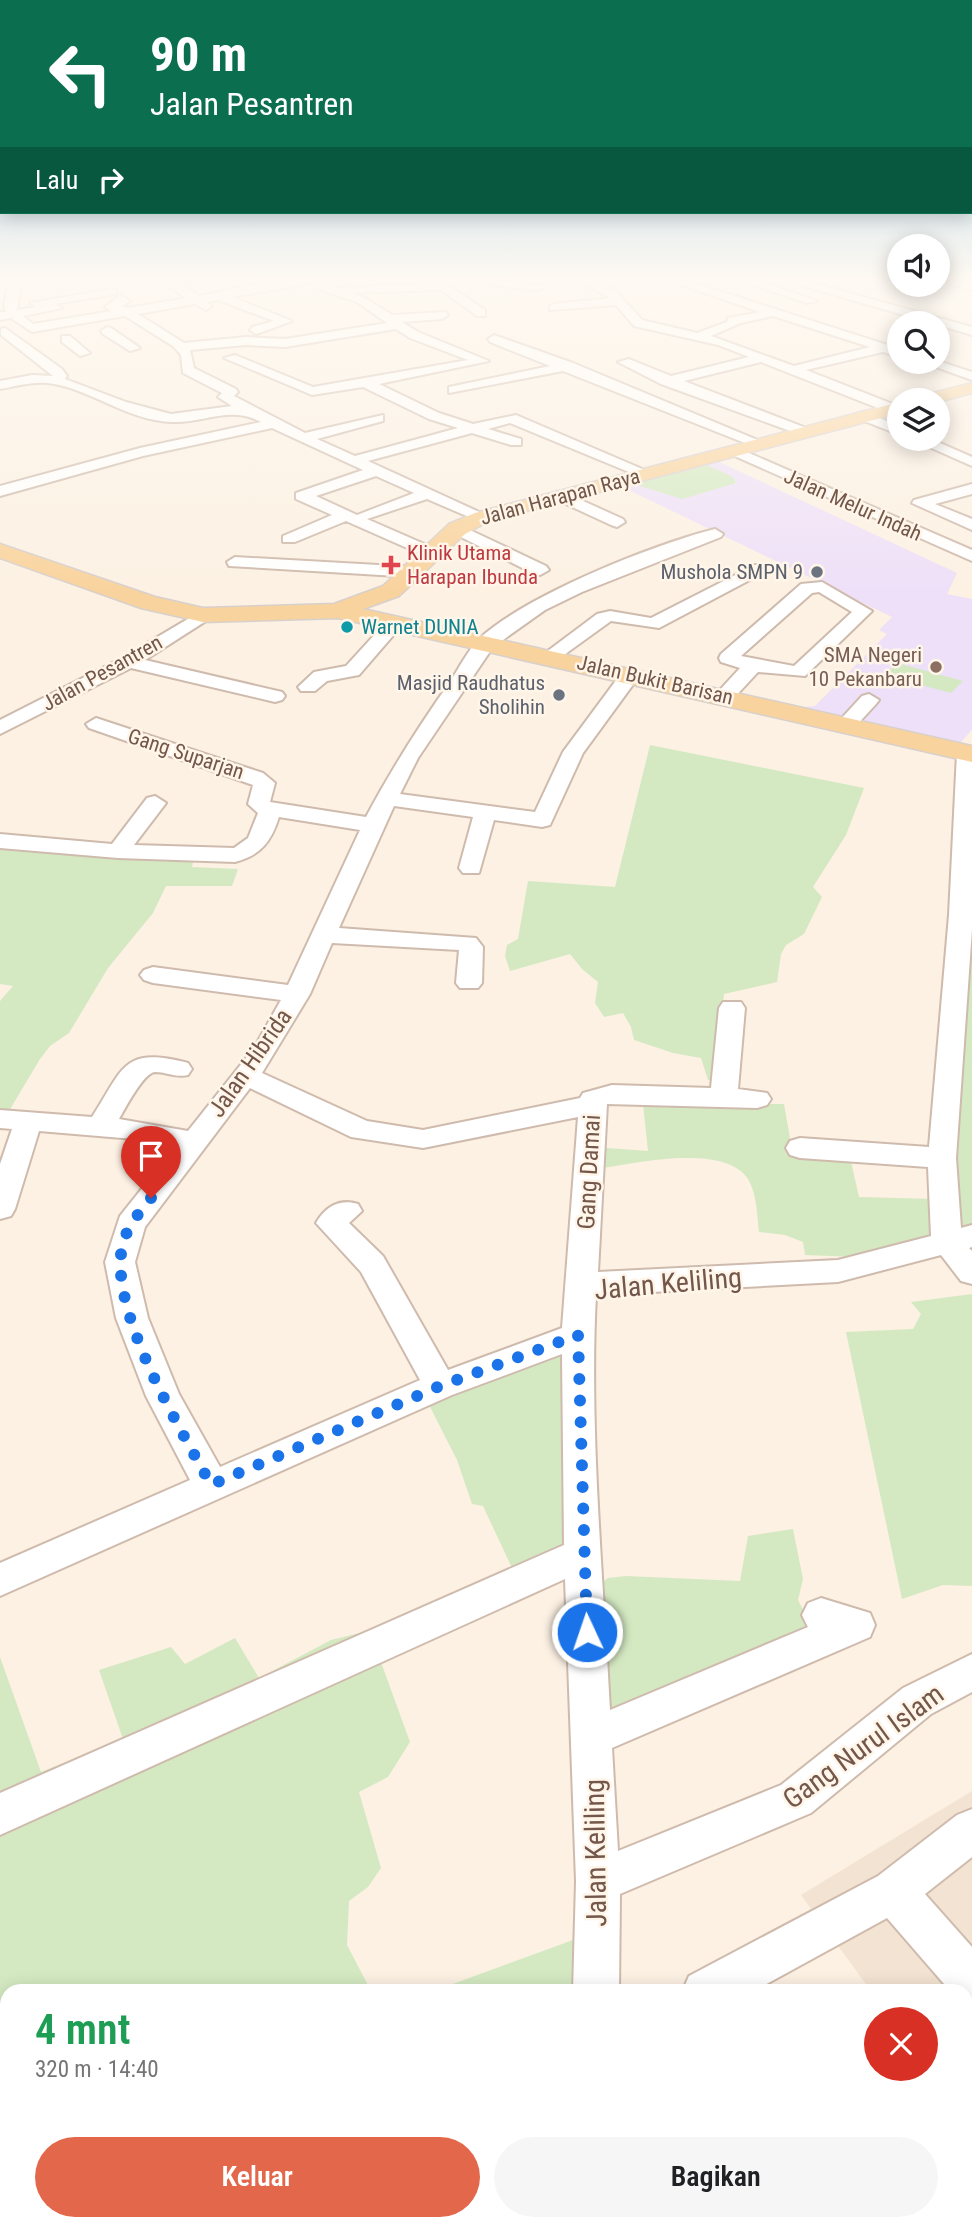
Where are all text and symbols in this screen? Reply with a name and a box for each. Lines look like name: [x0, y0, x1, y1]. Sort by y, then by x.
text: 90 m: [150, 26, 247, 83]
icon: left: [35, 28, 126, 119]
text: Jalan Pesantren: [150, 85, 354, 123]
icon: right: [92, 161, 130, 199]
text: Lalu: [35, 165, 78, 195]
map controls: [887, 234, 950, 451]
button: sound: [887, 234, 950, 297]
button: search: [887, 311, 950, 374]
button: layers: [887, 388, 950, 451]
street label: Jalan Harapan Raya: [478, 464, 642, 530]
street label: Jalan Melur Indah: [781, 464, 925, 546]
place label: Klinik Utama Harapan Ibunda: [407, 541, 538, 589]
marker: Klinik Utama Harapan Ibunda: [381, 555, 401, 575]
place label: Mushola SMPN 9: [660, 560, 803, 584]
marker: Mushola SMPN 9: [809, 564, 825, 580]
place label: Warnet DUNIA: [361, 615, 479, 639]
marker: Warnet DUNIA: [339, 619, 355, 635]
street label: Jalan Pesantren: [38, 630, 166, 716]
place label: SMA Negeri 10 Pekanbaru: [808, 643, 922, 691]
street label: Jalan Bukit Barisan: [575, 650, 735, 710]
marker: SMA Negeri 10 Pekanbaru: [928, 659, 944, 675]
place label: Masjid Raudhatus Sholihin: [397, 671, 545, 719]
marker: Masjid Raudhatus Sholihin: [551, 687, 567, 703]
street label: Gang Suparjan: [125, 724, 247, 784]
street label: Jalan Hibrida: [202, 1003, 298, 1123]
street label: Gang Damai: [572, 1114, 606, 1230]
pin: [121, 1126, 181, 1198]
icon: arrive: [132, 1137, 170, 1175]
street label: Jalan Keliling: [593, 1261, 743, 1306]
position arrow: [550, 1595, 624, 1669]
street label: Gang Nurul Islam: [777, 1677, 950, 1816]
street label: Jalan Keliling: [578, 1779, 613, 1927]
text: 4 mnt: [35, 2005, 130, 2054]
button: close: [864, 2007, 938, 2081]
text: 320 m · 14:40: [35, 2056, 159, 2083]
button: Keluar: [35, 2137, 480, 2217]
button: Bagikan: [494, 2137, 938, 2217]

